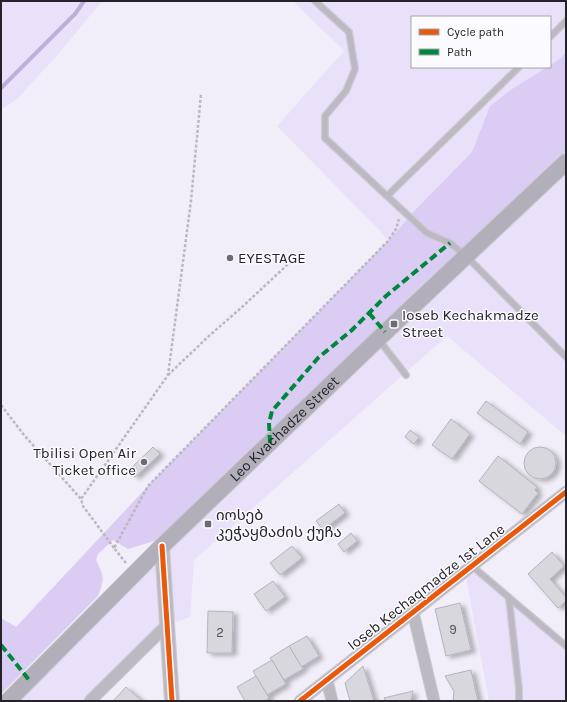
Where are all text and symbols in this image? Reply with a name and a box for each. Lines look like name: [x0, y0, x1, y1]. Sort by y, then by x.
legend: [411, 16, 551, 68]
text: Cycle path: [447, 25, 504, 39]
text: Path: [447, 45, 472, 59]
place label: EYESTAGE: [238, 249, 306, 267]
marker: EYESTAGE: [225, 253, 235, 263]
place label: Ioseb Kechakmadze Street: [402, 306, 539, 341]
marker: Ioseb Kechakmadze Street: [389, 319, 399, 329]
street label: Leo Kvachadze Street: [226, 372, 343, 485]
place label: Tbilisi Open Air Ticket office: [33, 444, 137, 479]
marker: Tbilisi Open Air Ticket office: [139, 457, 149, 467]
place label: იოსებ კეჭაყმაძის ქუჩა: [216, 506, 342, 541]
marker: იოსებ კეჭაყმაძის ქუჩა: [203, 519, 213, 529]
street label: Ioseb Kechaqmadze 1st Lane: [344, 520, 508, 654]
house number: 9: [449, 622, 457, 637]
house number: 2: [216, 625, 224, 640]

